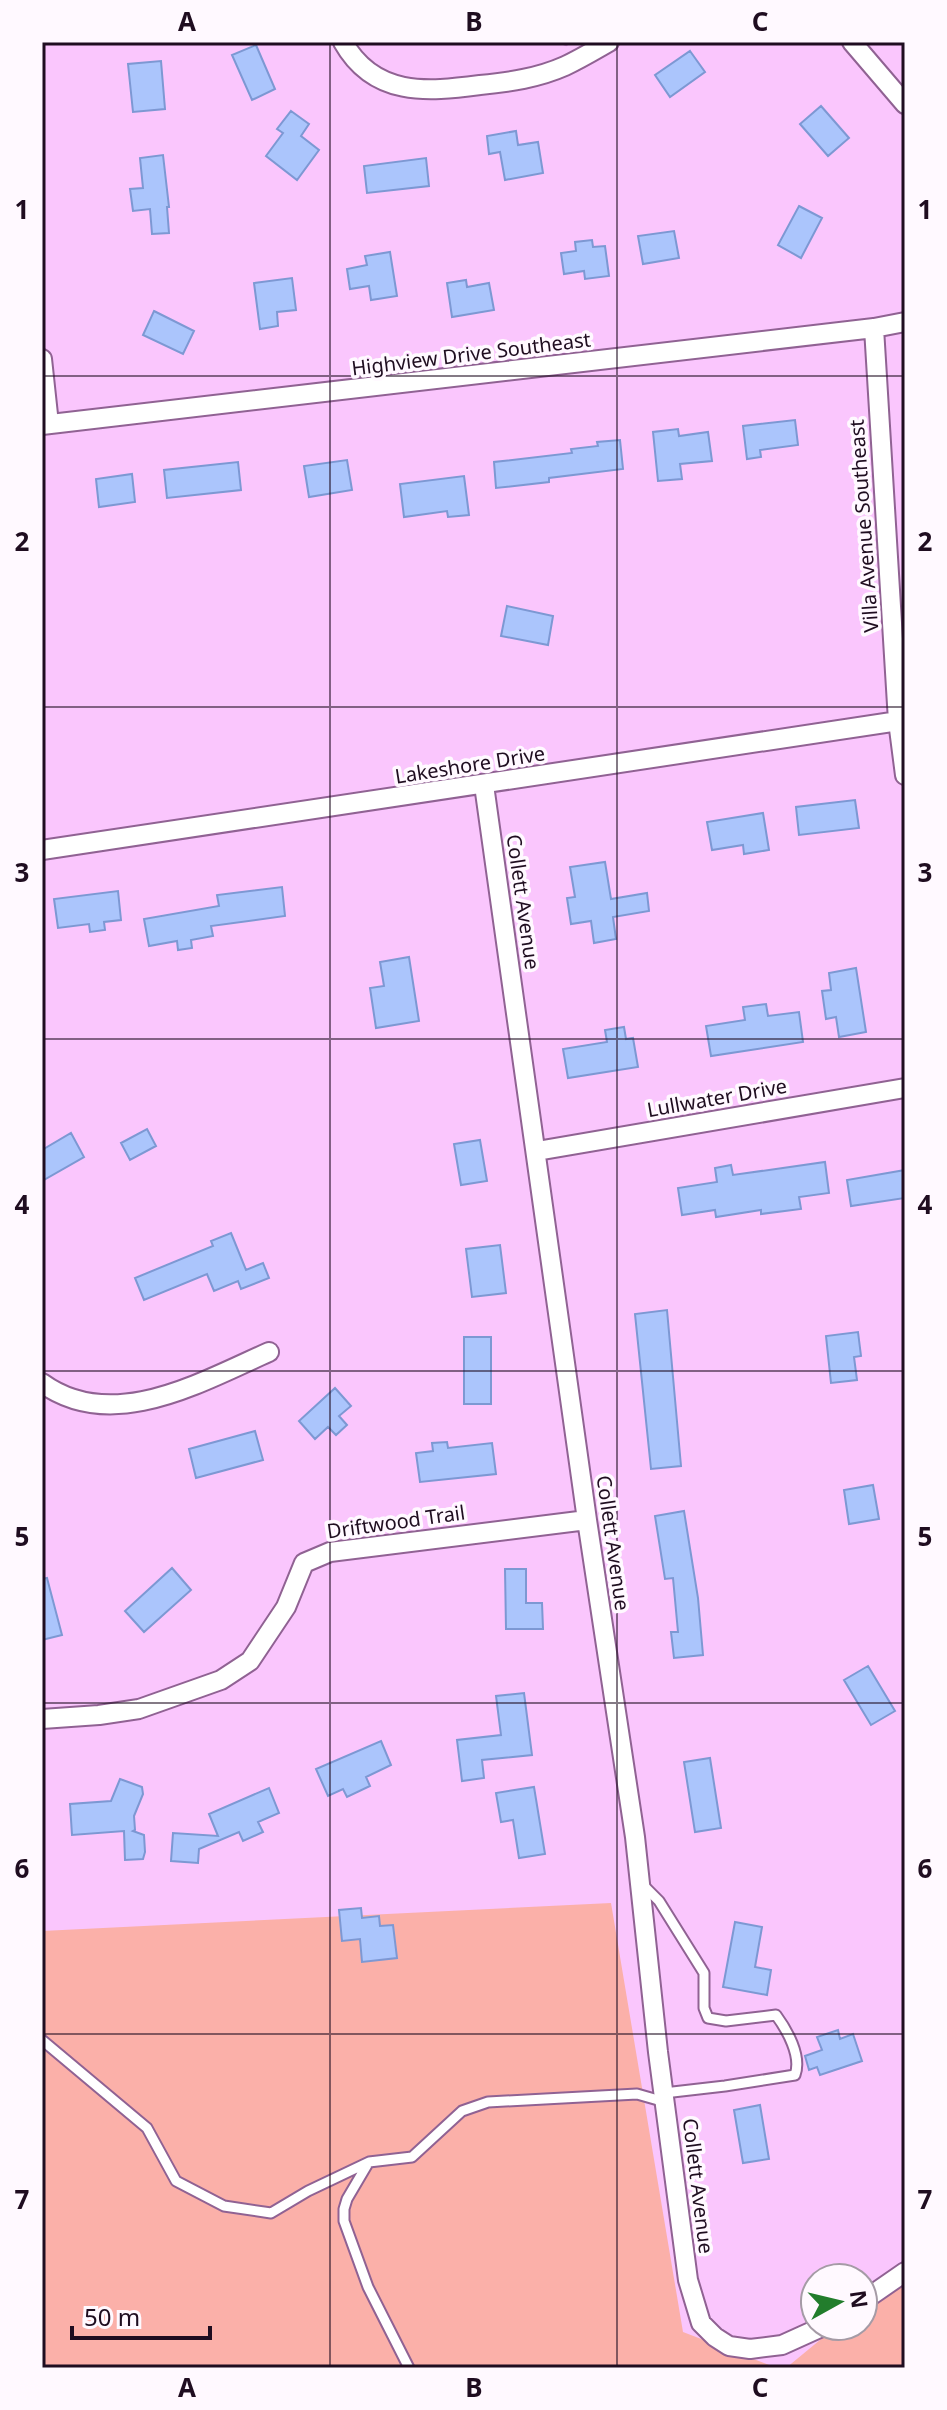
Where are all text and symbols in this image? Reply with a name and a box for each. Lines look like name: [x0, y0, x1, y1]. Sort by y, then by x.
text: A: [178, 3, 196, 39]
text: B: [465, 3, 483, 39]
text: C: [752, 3, 768, 39]
text: 1: [15, 191, 29, 227]
text: 1: [918, 191, 932, 227]
street label: Highview Drive Southeast: [350, 325, 592, 382]
street label: Villa Avenue Southeast: [843, 419, 884, 634]
text: 2: [15, 523, 30, 559]
text: 2: [918, 523, 933, 559]
street label: Lakeshore Drive: [393, 739, 547, 790]
street label: Collett Avenue: [501, 833, 546, 971]
text: 3: [15, 854, 29, 890]
text: 3: [918, 854, 932, 890]
street label: Lullwater Drive: [645, 1072, 789, 1123]
text: 4: [15, 1186, 30, 1222]
text: 4: [918, 1186, 933, 1222]
street label: Collett Avenue: [591, 1474, 636, 1612]
street label: Driftwood Trail: [325, 1498, 467, 1545]
text: 5: [15, 1518, 29, 1554]
text: 5: [918, 1518, 932, 1554]
text: 6: [15, 1850, 30, 1886]
text: 6: [918, 1850, 933, 1886]
street label: Collett Avenue: [677, 2117, 720, 2255]
text: 7: [15, 2181, 30, 2217]
text: 7: [918, 2181, 933, 2217]
north arrow: [799, 2262, 879, 2342]
text: N: [844, 2288, 876, 2310]
scale bar: [72, 2290, 210, 2340]
text: 50 m: [84, 2300, 140, 2333]
text: A: [178, 2369, 196, 2405]
text: B: [465, 2369, 483, 2405]
text: C: [752, 2369, 768, 2405]

